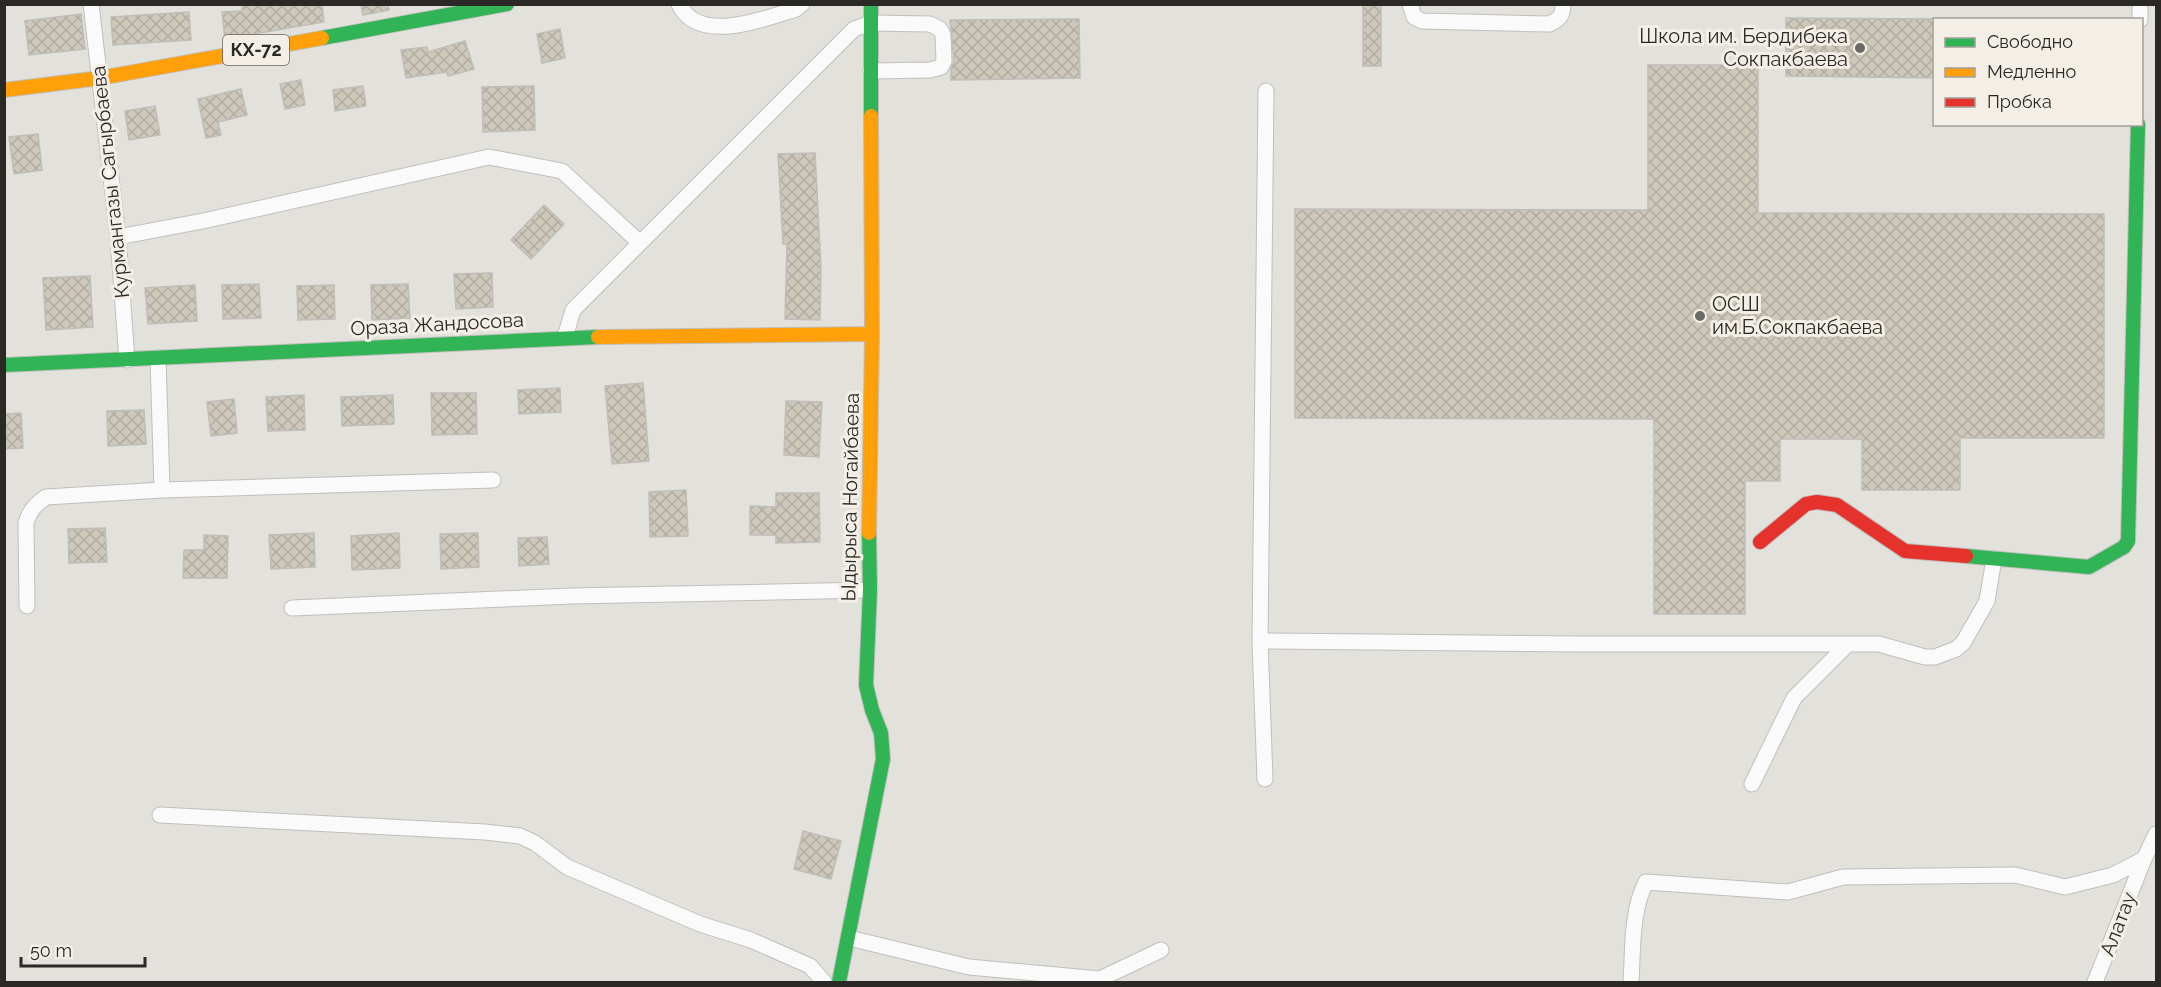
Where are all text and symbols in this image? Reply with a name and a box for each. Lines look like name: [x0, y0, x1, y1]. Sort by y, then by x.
legend: [1933, 18, 2143, 126]
place label: Школа им. Бердибека Сокпакбаева: [1639, 24, 1848, 71]
text: Свободно: [1987, 31, 2073, 52]
road number: КХ-72: [223, 35, 289, 65]
marker: Школа им. Бердибека Сокпакбаева: [1853, 41, 1867, 55]
text: Медленно: [1987, 61, 2076, 82]
street label: Курмангазы Сагырбаева: [86, 65, 134, 299]
text: Пробка: [1987, 91, 2052, 112]
place label: ОСШ им.Б.Сокпакбаева: [1712, 292, 1883, 339]
street label: Ораза Жандосова: [350, 307, 524, 341]
marker: ОСШ им.Б.Сокпакбаева: [1693, 309, 1707, 323]
street label: Ыдырыса Ногайбаева: [836, 392, 864, 602]
street label: Алатау: [2095, 889, 2141, 959]
scale bar: [21, 930, 146, 968]
text: 50 m: [30, 940, 72, 961]

